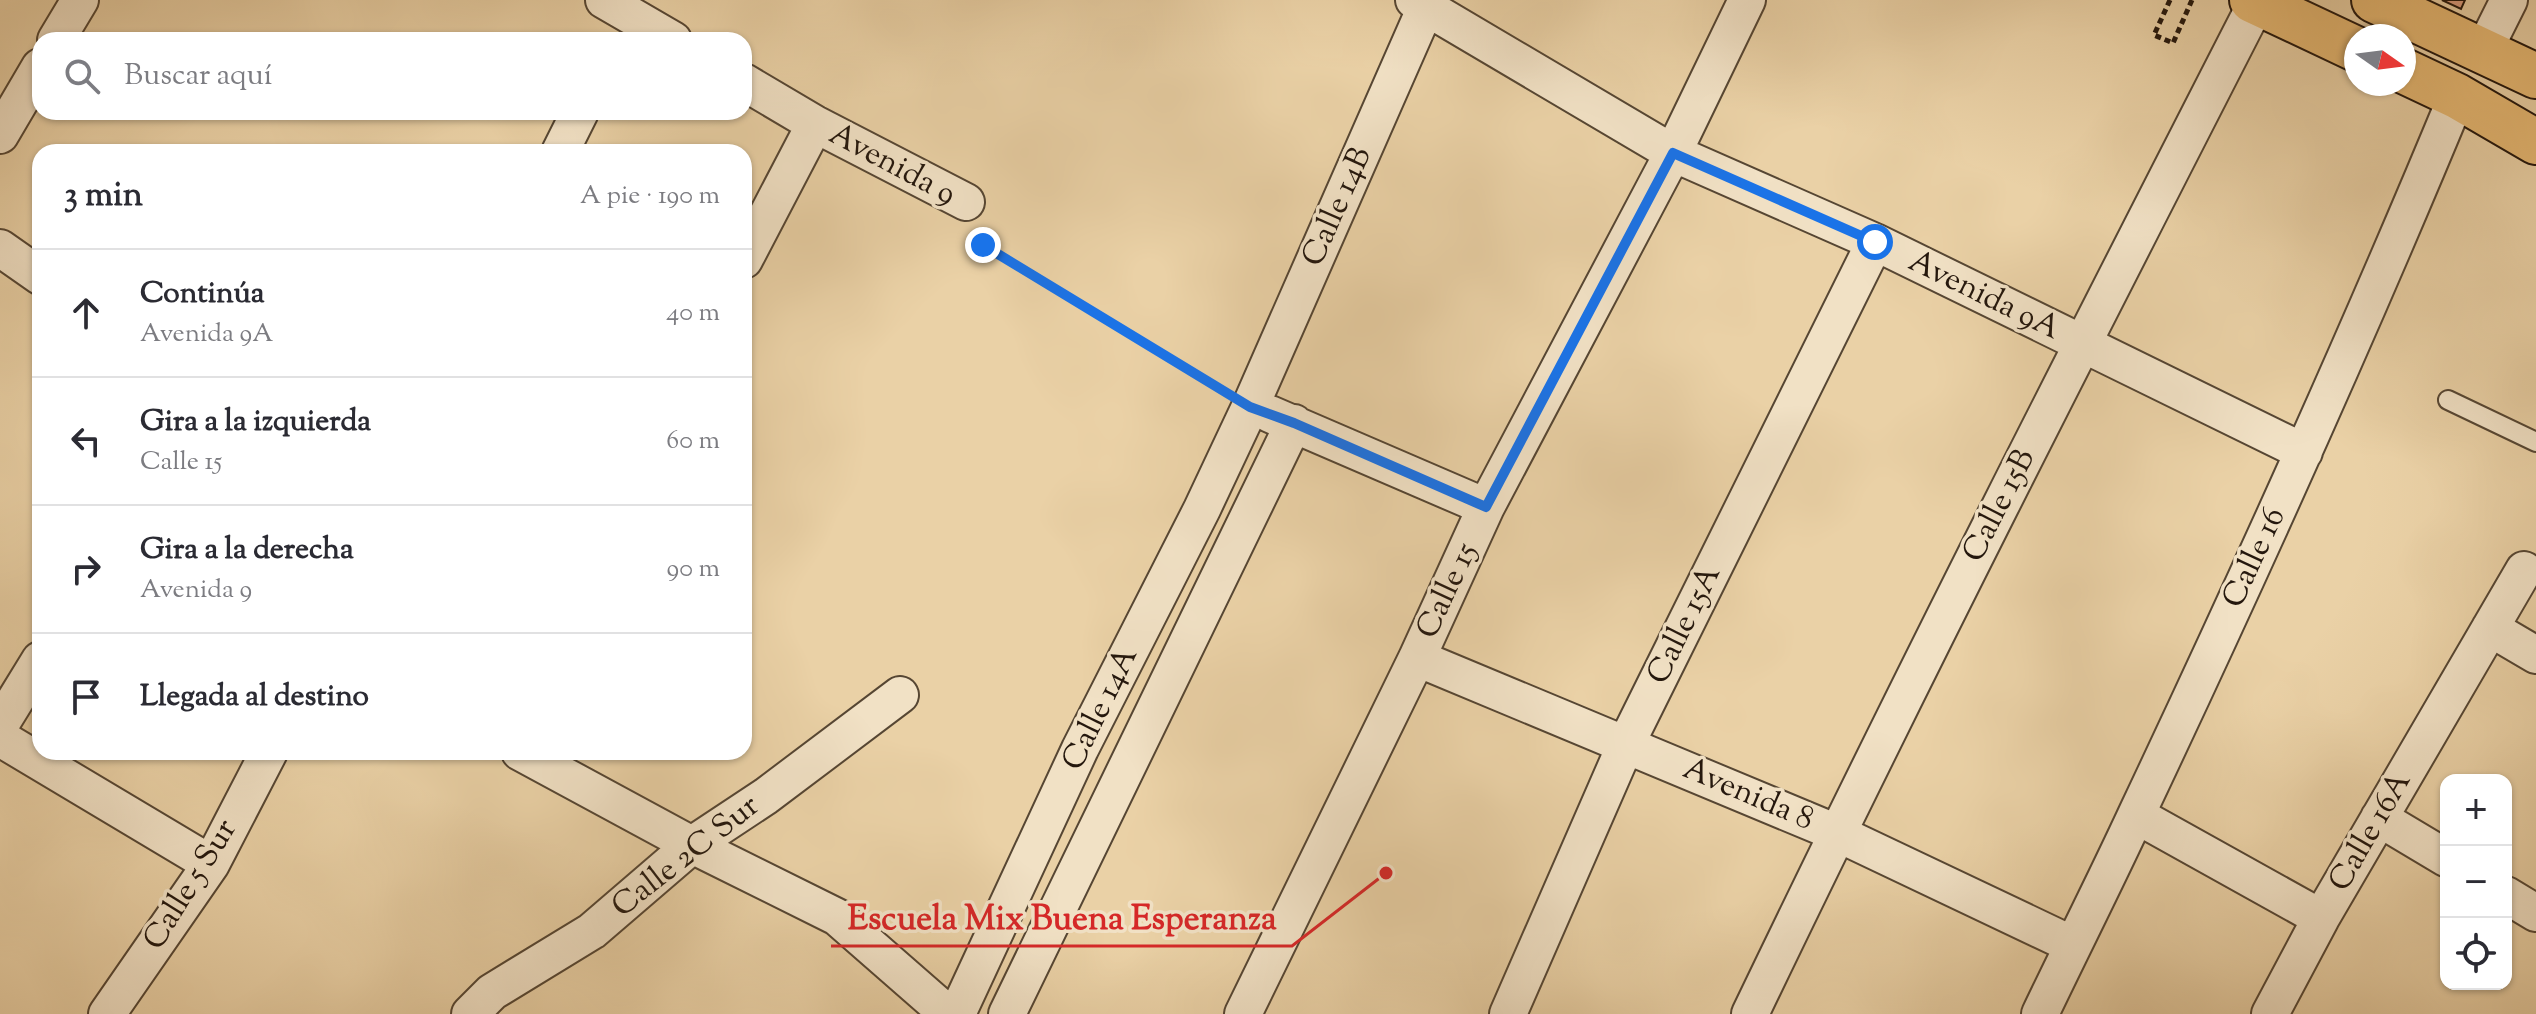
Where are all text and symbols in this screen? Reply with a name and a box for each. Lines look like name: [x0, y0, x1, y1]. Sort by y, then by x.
north arrow: [2344, 24, 2416, 96]
search box: [32, 32, 752, 120]
icon: search: [60, 54, 104, 98]
text: Buscar aquí: [124, 55, 272, 98]
street label: Avenida 9: [820, 112, 964, 218]
street label: Calle 14B: [1291, 140, 1385, 274]
text: 3 min: [64, 172, 143, 221]
text: A pie · 190 m: [580, 178, 720, 215]
route start: [1857, 224, 1893, 260]
route end: [965, 227, 1001, 263]
street label: Avenida 9A: [1900, 239, 2068, 353]
text: Continúa: [140, 273, 265, 316]
icon: ahead: [64, 291, 108, 335]
text: 40 m: [666, 295, 720, 332]
text: Avenida 9A: [140, 316, 273, 353]
text: Gira a la izquierda: [140, 401, 371, 444]
icon: left: [64, 419, 108, 463]
text: 60 m: [666, 423, 720, 460]
street label: Calle 15B: [1952, 441, 2048, 571]
text: Calle 15: [140, 444, 222, 481]
street label: Calle 16: [2212, 500, 2298, 616]
text: Gira a la derecha: [140, 529, 354, 572]
street label: Calle 15: [1406, 535, 1490, 647]
icon: right: [64, 547, 108, 591]
text: 90 m: [667, 551, 720, 588]
street label: Calle 15A: [1636, 558, 1734, 692]
text: Avenida 9: [140, 572, 252, 609]
street label: Calle 14A: [1051, 639, 1151, 779]
icon: arrive: [64, 675, 108, 719]
text: Llegada al destino: [140, 676, 369, 719]
street label: Avenida 8: [1675, 747, 1821, 843]
street label: Calle 16A: [2318, 764, 2424, 900]
map controls: [2440, 774, 2512, 990]
button: +: [2440, 774, 2512, 846]
street label: Calle 2C Sur: [602, 785, 770, 929]
street label: Calle 5 Sur: [133, 811, 249, 959]
button: −: [2440, 846, 2512, 918]
callout: Escuela Mix Buena Esperanza: [831, 888, 1292, 946]
text: Escuela Mix Buena Esperanza: [847, 896, 1277, 945]
button: locate: [2440, 918, 2512, 990]

